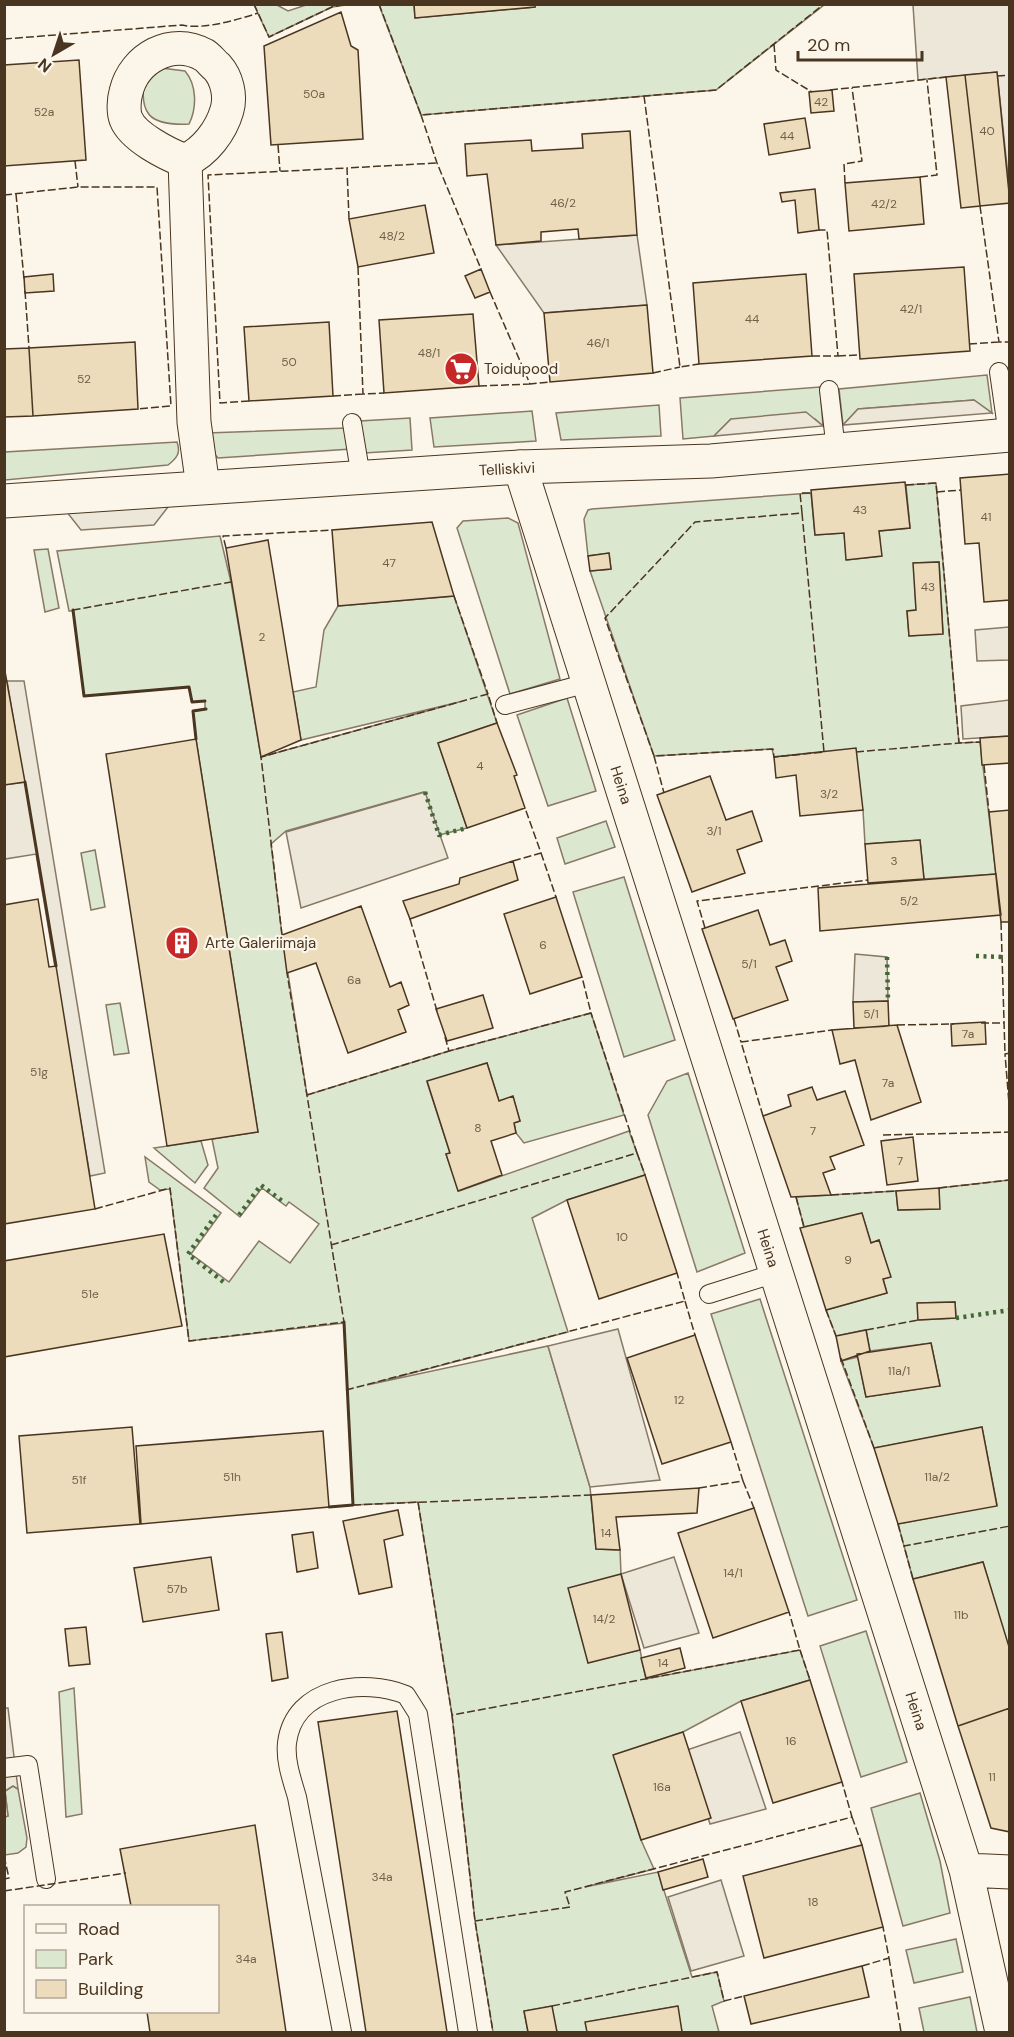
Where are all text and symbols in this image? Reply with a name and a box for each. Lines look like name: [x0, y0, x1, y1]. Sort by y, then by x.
north arrow: [24, 24, 84, 84]
scale bar: [798, 24, 922, 62]
text: 20 m: [807, 33, 850, 57]
text: N: [34, 53, 56, 77]
house number: 50a: [303, 86, 325, 102]
house number: 42: [814, 94, 828, 110]
house number: 52a: [34, 104, 54, 120]
house number: 40: [979, 123, 995, 139]
house number: 44: [780, 128, 794, 144]
house number: 46/2: [550, 195, 576, 211]
house number: 42/2: [871, 196, 897, 212]
house number: 48/2: [379, 228, 405, 244]
house number: 42/1: [900, 301, 922, 317]
house number: 44: [745, 311, 759, 327]
house number: 46/1: [587, 335, 609, 351]
house number: 48/1: [418, 345, 440, 361]
supermarket icon: Toidupood: [443, 351, 479, 387]
house number: 50: [281, 354, 297, 370]
place label: Toidupood: [484, 359, 558, 379]
house number: 52: [77, 371, 91, 387]
street label: Telliskivi: [478, 458, 536, 480]
house number: 43: [853, 502, 867, 518]
house number: 41: [980, 509, 992, 525]
house number: 47: [382, 555, 396, 571]
house number: 43: [921, 579, 935, 595]
house number: 2: [259, 629, 266, 645]
house number: 4: [476, 758, 484, 774]
street label: Heina: [605, 763, 637, 807]
house number: 3/2: [820, 786, 838, 802]
house number: 3/1: [707, 823, 721, 839]
house number: 3: [890, 853, 898, 869]
house number: 5/2: [900, 893, 918, 909]
building icon: Arte Galeriimaja: [164, 925, 200, 961]
place label: Arte Galeriimaja: [205, 933, 316, 953]
house number: 6: [539, 937, 547, 953]
house number: 5/1: [741, 956, 757, 972]
house number: 6a: [347, 972, 361, 988]
house number: 5/1: [863, 1006, 879, 1022]
house number: 7a: [962, 1026, 974, 1042]
house number: 51g: [30, 1064, 48, 1080]
house number: 7a: [882, 1075, 894, 1091]
house number: 8: [474, 1120, 482, 1136]
house number: 7: [810, 1123, 816, 1139]
house number: 7: [897, 1153, 903, 1169]
street label: Heina: [752, 1226, 784, 1270]
house number: 10: [616, 1229, 628, 1245]
house number: 9: [844, 1252, 852, 1268]
house number: 51e: [81, 1286, 99, 1302]
house number: 11a/1: [888, 1363, 910, 1379]
house number: 12: [674, 1392, 684, 1408]
house number: 51h: [223, 1469, 241, 1485]
house number: 11a/2: [924, 1469, 950, 1485]
house number: 51f: [71, 1472, 87, 1488]
house number: 14: [600, 1525, 612, 1541]
house number: 14/1: [723, 1565, 743, 1581]
house number: 57b: [166, 1581, 188, 1597]
house number: 11b: [953, 1607, 969, 1623]
house number: 14/2: [593, 1611, 615, 1627]
house number: 14: [657, 1655, 669, 1671]
street label: Heina: [900, 1689, 932, 1733]
house number: 16: [785, 1733, 797, 1749]
house number: 11: [988, 1769, 996, 1785]
house number: 16a: [653, 1779, 671, 1795]
house number: 34a: [372, 1869, 392, 1885]
house number: 18: [807, 1894, 819, 1910]
legend: [24, 1905, 219, 2013]
text: Road: [78, 1917, 120, 1941]
text: Park: [78, 1947, 114, 1971]
house number: 34a: [236, 1951, 256, 1967]
text: Building: [78, 1977, 143, 2001]

